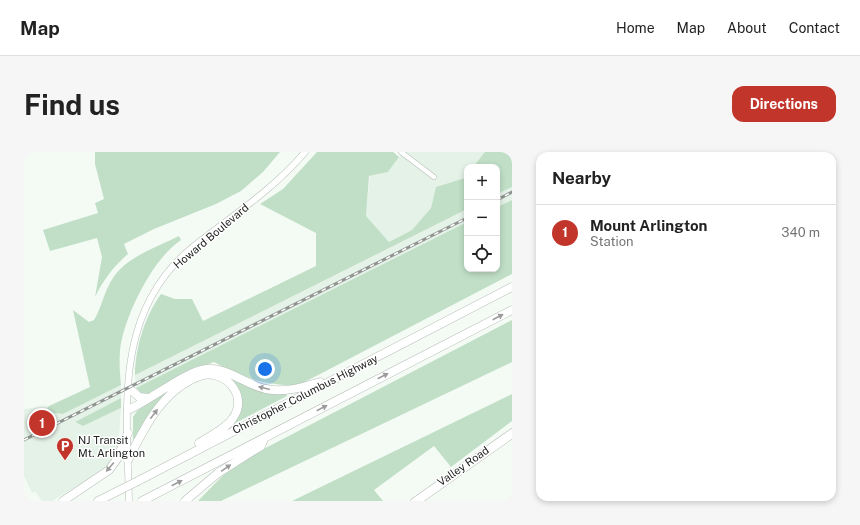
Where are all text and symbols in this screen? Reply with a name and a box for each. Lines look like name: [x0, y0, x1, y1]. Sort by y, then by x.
text: Map: [20, 17, 60, 39]
text: Home: [616, 20, 655, 36]
text: Map: [677, 20, 705, 36]
text: About: [727, 20, 767, 36]
text: Contact: [789, 20, 840, 36]
button: Directions: [732, 86, 836, 122]
text: Find us: [24, 88, 120, 121]
map controls: [464, 164, 500, 272]
button: +: [464, 164, 500, 200]
text: Nearby: [552, 168, 611, 188]
button: −: [464, 200, 500, 236]
street label: Howard Boulevard: [171, 201, 251, 271]
text: Mount Arlington: [590, 217, 707, 234]
text: 1: [562, 225, 568, 240]
text: 340 m: [781, 225, 820, 240]
text: Station: [590, 234, 634, 249]
button: locate: [464, 236, 500, 272]
one-way arrow: [492, 313, 504, 320]
street label: Christopher Columbus Highway: [230, 352, 380, 436]
your location: [255, 359, 275, 379]
one-way arrow: [377, 373, 389, 380]
one-way arrow: [257, 384, 270, 390]
one-way arrow: [316, 405, 328, 411]
pin: 1: [29, 408, 55, 438]
one-way arrow: [149, 408, 158, 419]
place label: NJ Transit Mt. Arlington: [78, 434, 145, 459]
parking icon: NJ Transit Mt. Arlington: [55, 436, 75, 461]
street label: Valley Road: [435, 444, 491, 488]
one-way arrow: [106, 462, 115, 472]
one-way arrow: [221, 464, 231, 472]
one-way arrow: [171, 480, 183, 486]

